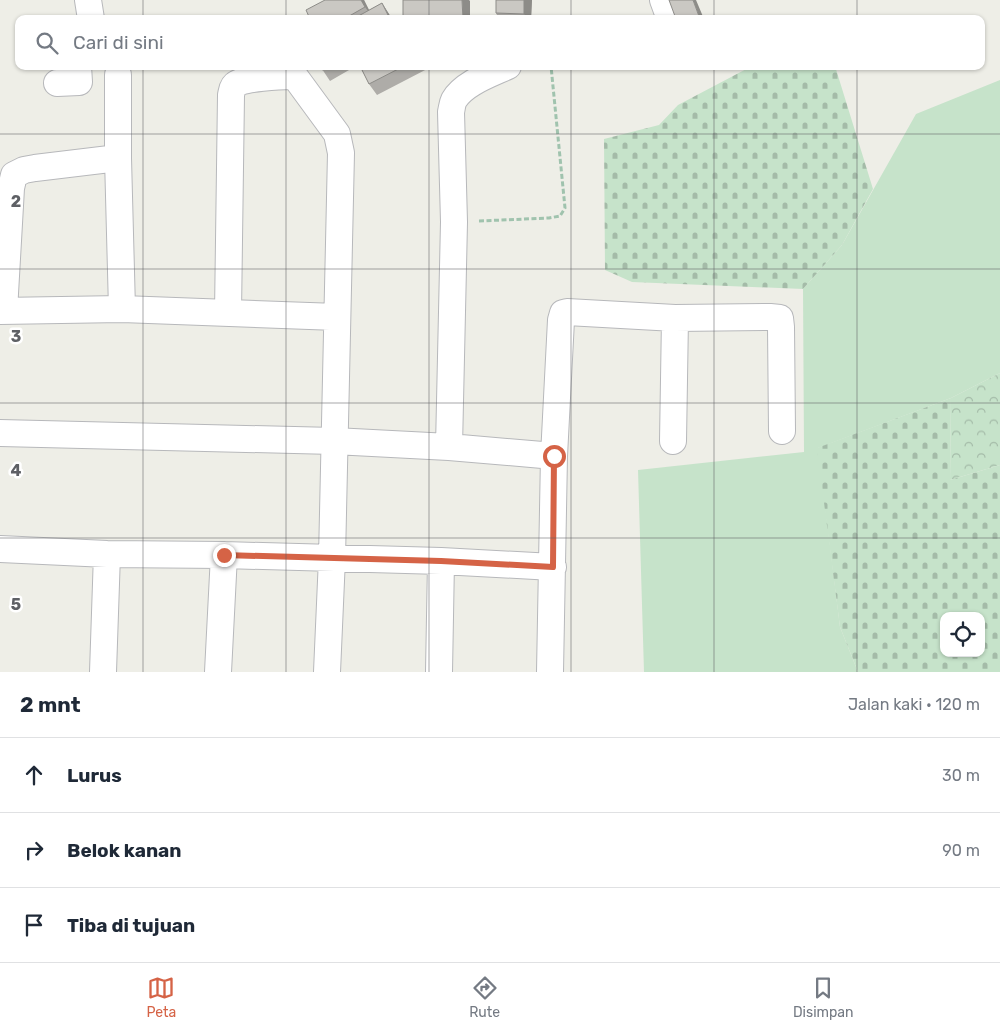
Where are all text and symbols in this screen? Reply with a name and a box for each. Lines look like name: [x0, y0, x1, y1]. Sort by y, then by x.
search box: [15, 15, 985, 70]
icon: search: [33, 29, 61, 57]
text: Cari di sini: [73, 31, 164, 54]
text: 2: [11, 192, 21, 211]
text: 3: [11, 327, 21, 346]
route start: [543, 445, 566, 468]
text: 4: [11, 461, 22, 480]
route end: [213, 544, 236, 567]
text: 5: [11, 595, 21, 614]
map controls: [940, 612, 985, 657]
button: locate: [940, 612, 985, 657]
text: 2 mnt: [20, 692, 81, 717]
text: Jalan kaki · 120 m: [848, 695, 980, 714]
icon: ahead: [20, 761, 48, 789]
text: Lurus: [67, 764, 122, 787]
text: 30 m: [942, 766, 980, 785]
icon: right: [20, 836, 48, 864]
text: Belok kanan: [67, 839, 182, 862]
text: 90 m: [942, 841, 980, 860]
icon: arrive: [20, 911, 48, 939]
text: Tiba di tujuan: [67, 914, 195, 937]
tab: Peta: [146, 974, 176, 1021]
tab: Rute: [469, 974, 500, 1021]
tab: Disimpan: [793, 974, 854, 1021]

